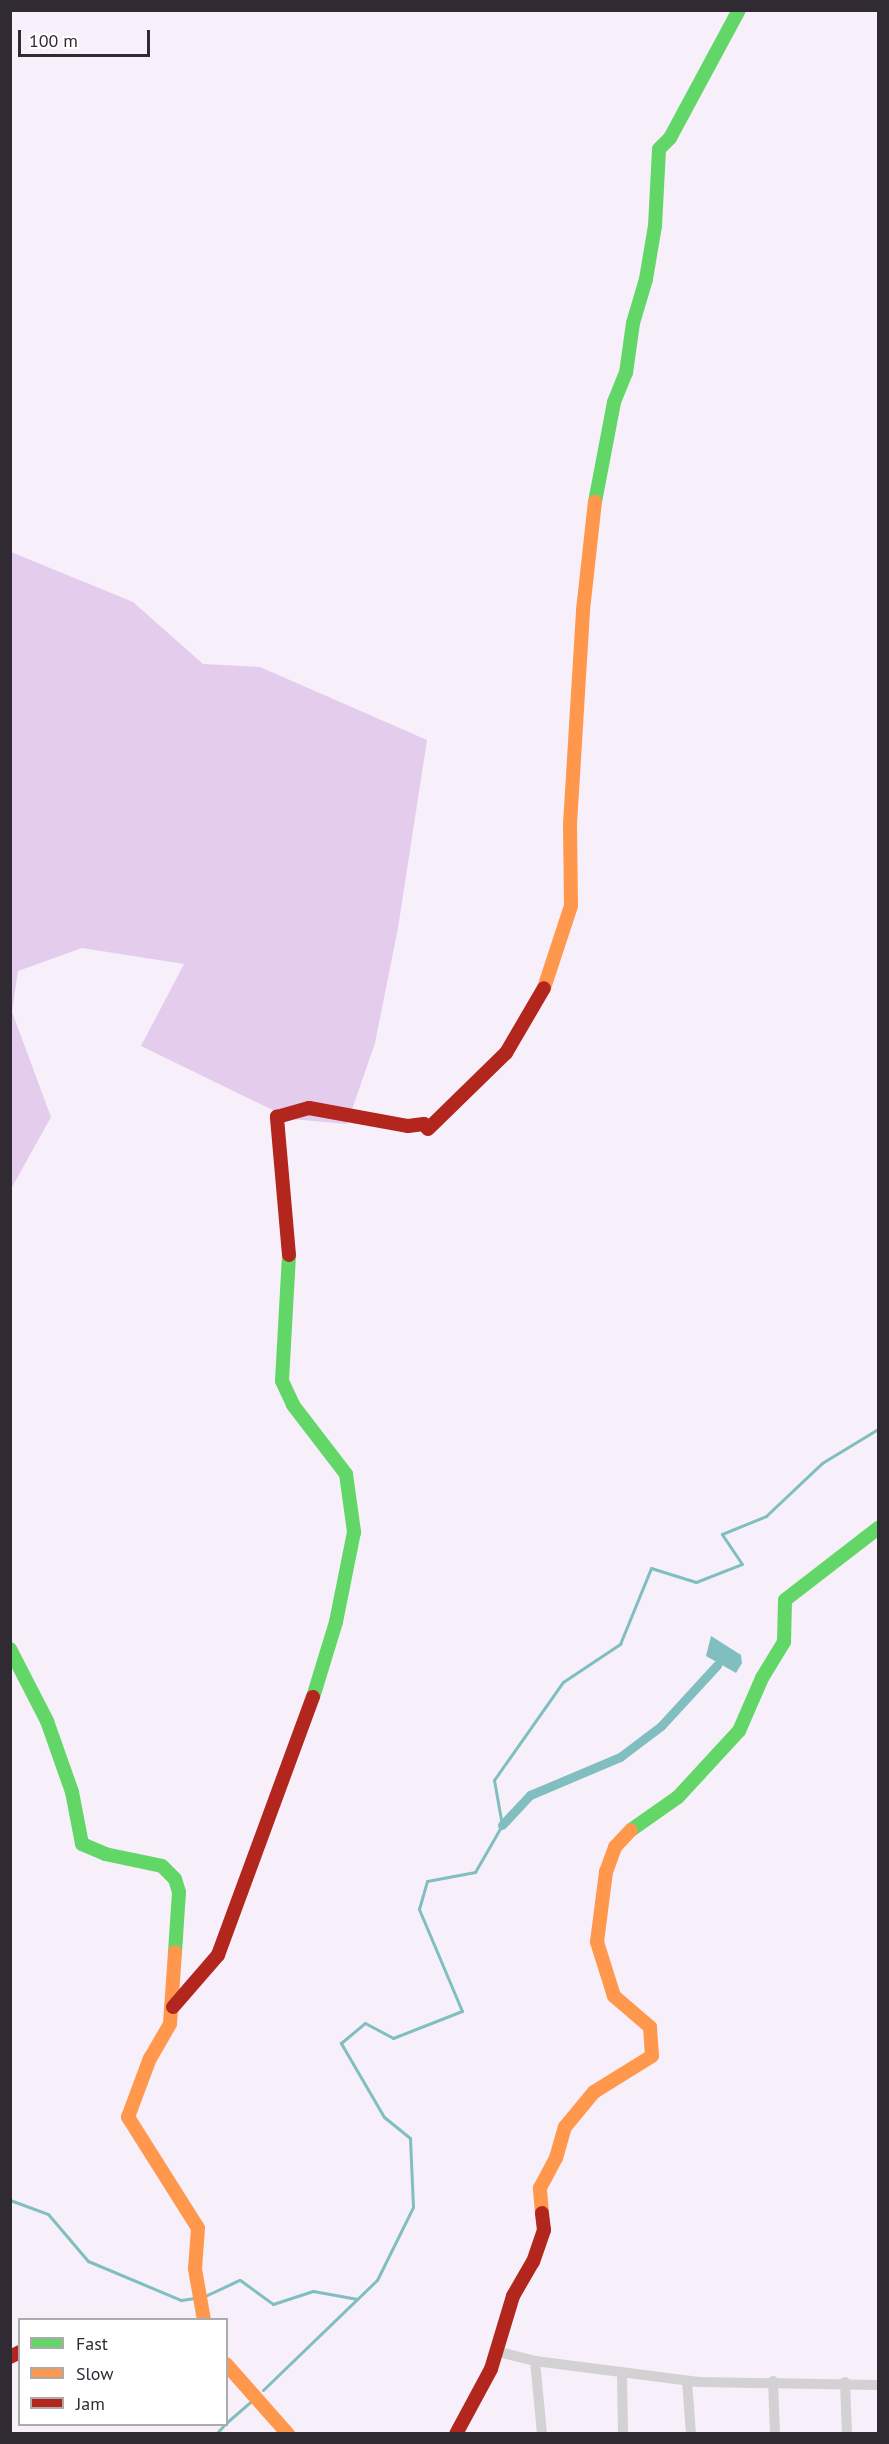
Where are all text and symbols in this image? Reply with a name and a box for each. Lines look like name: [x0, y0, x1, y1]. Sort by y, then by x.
scale bar: [21, 18, 153, 56]
text: 100 m: [29, 29, 78, 52]
legend: [18, 2318, 228, 2426]
text: Fast: [76, 2332, 108, 2355]
text: Slow: [76, 2362, 114, 2385]
text: Jam: [76, 2392, 105, 2415]

